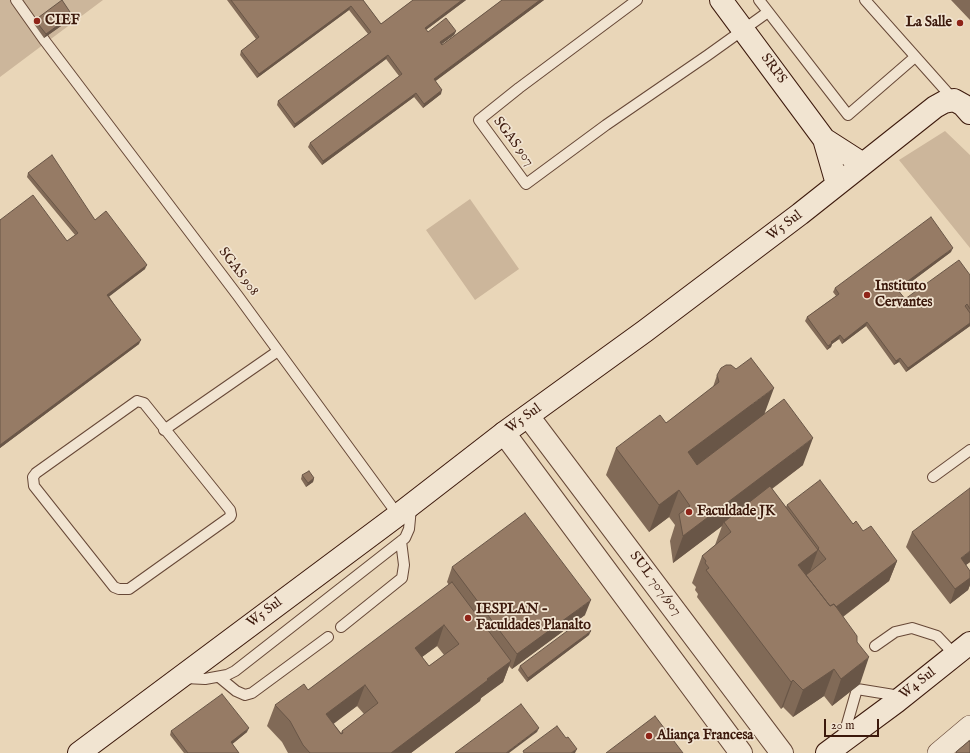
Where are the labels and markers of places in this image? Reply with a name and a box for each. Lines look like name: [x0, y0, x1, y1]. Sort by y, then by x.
place label: CIEF: [45, 13, 80, 29]
place label: La Salle: [906, 15, 952, 31]
marker: CIEF: [32, 16, 42, 26]
marker: La Salle: [955, 18, 965, 28]
place label: Instituto Cervantes: [875, 279, 932, 312]
marker: Instituto Cervantes: [862, 290, 872, 300]
place label: Faculdade JK: [697, 504, 775, 520]
marker: Faculdade JK: [684, 507, 694, 517]
place label: IESPLAN - Faculdades Planalto: [476, 602, 591, 634]
marker: IESPLAN - Faculdades Planalto: [463, 613, 473, 623]
place label: Aliança Francesa: [657, 728, 753, 744]
marker: Aliança Francesa: [644, 731, 654, 741]

